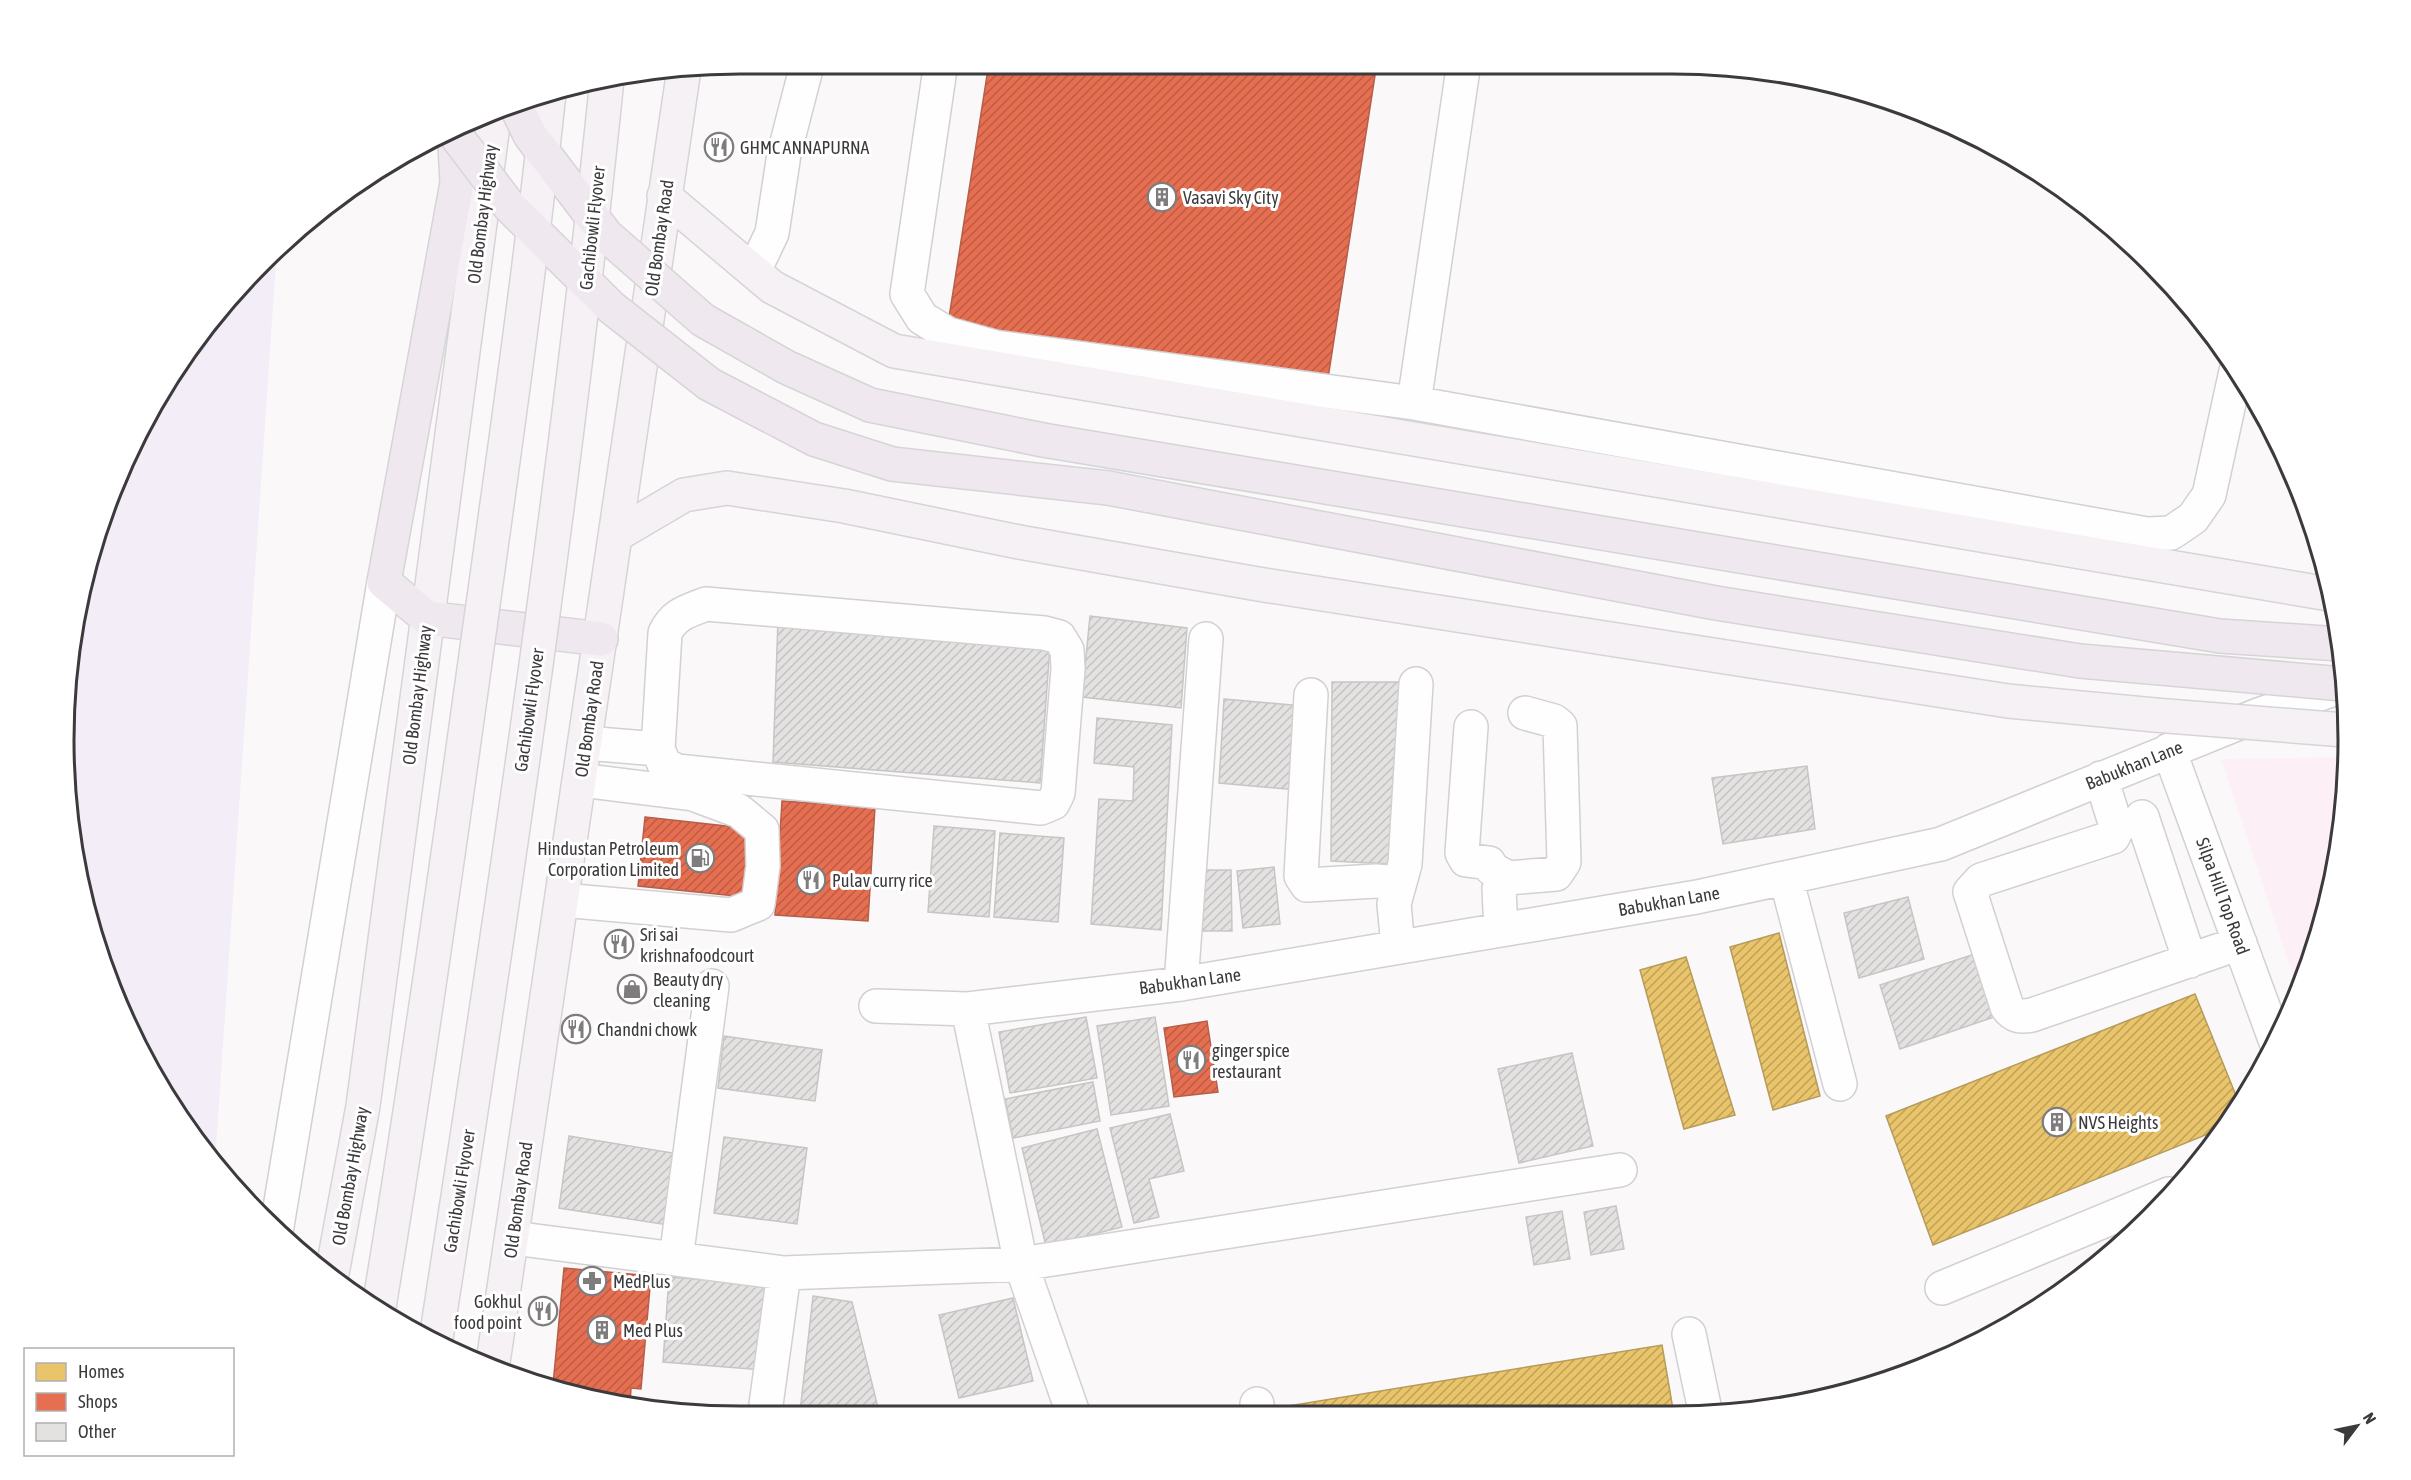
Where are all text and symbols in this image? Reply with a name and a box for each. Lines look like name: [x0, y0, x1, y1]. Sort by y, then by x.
restaurant icon: GHMC ANNAPURNA: [703, 131, 735, 163]
place label: GHMC ANNAPURNA: [740, 137, 870, 158]
street label: Old Bombay Highway: [463, 143, 501, 285]
street label: Gachibowli Flyover: [575, 164, 609, 291]
street label: Old Bombay Road: [640, 179, 678, 297]
building icon: Vasavi Sky City: [1146, 181, 1178, 213]
place label: Vasavi Sky City: [1183, 187, 1279, 208]
street label: Old Bombay Highway: [398, 624, 436, 766]
street label: Gachibowli Flyover: [510, 646, 548, 773]
street label: Old Bombay Road: [570, 660, 608, 778]
street label: Babukhan Lane: [2083, 736, 2185, 794]
street label: Silpa Hill Top Road: [2192, 835, 2254, 957]
place label: Hindustan Petroleum Corporation Limited: [537, 838, 679, 880]
fuel station icon: Hindustan Petroleum Corporation Limited: [684, 842, 716, 874]
restaurant icon: Pulav curry rice: [795, 864, 827, 896]
place label: Pulav curry rice: [832, 870, 933, 891]
street label: Babukhan Lane: [1617, 882, 1721, 920]
place label: Sri sai krishnafoodcourt: [640, 924, 754, 966]
restaurant icon: Sri sai krishnafoodcourt: [603, 928, 635, 960]
street label: Babukhan Lane: [1138, 963, 1242, 999]
place label: Beauty dry cleaning: [653, 969, 723, 1011]
shop icon: Beauty dry cleaning: [616, 973, 648, 1005]
restaurant icon: Chandni chowk: [560, 1013, 592, 1045]
place label: Chandni chowk: [597, 1019, 697, 1040]
place label: ginger spice restaurant: [1212, 1040, 1290, 1082]
restaurant icon: ginger spice restaurant: [1175, 1044, 1207, 1076]
street label: Old Bombay Highway: [327, 1105, 373, 1247]
building icon: NVS Heights: [2041, 1106, 2073, 1138]
place label: NVS Heights: [2078, 1112, 2158, 1133]
street label: Gachibowli Flyover: [439, 1127, 479, 1254]
street label: Old Bombay Road: [499, 1141, 537, 1259]
pharmacy icon: MedPlus: [576, 1265, 608, 1297]
place label: MedPlus: [613, 1271, 670, 1292]
place label: Gokhul food point: [454, 1291, 522, 1333]
restaurant icon: Gokhul food point: [527, 1295, 559, 1327]
building icon: Med Plus: [586, 1314, 618, 1346]
place label: Med Plus: [623, 1320, 683, 1341]
legend: [24, 1348, 234, 1456]
text: Homes: [78, 1361, 124, 1382]
text: Shops: [78, 1391, 118, 1412]
north arrow: [2327, 1396, 2387, 1456]
text: N: [2360, 1409, 2380, 1427]
text: Other: [78, 1421, 117, 1442]

